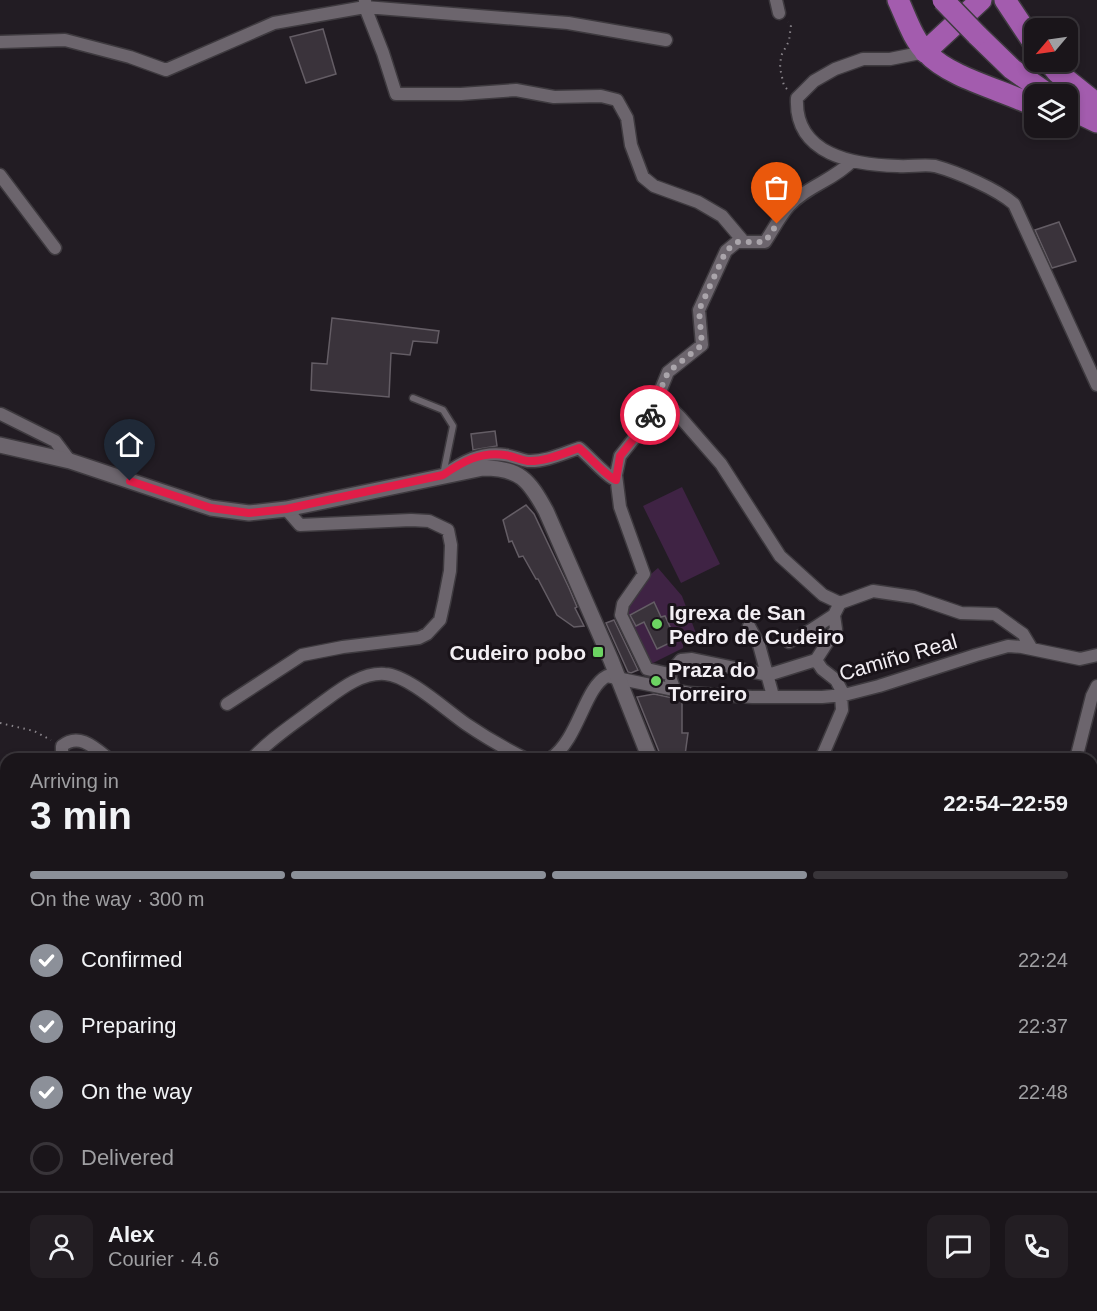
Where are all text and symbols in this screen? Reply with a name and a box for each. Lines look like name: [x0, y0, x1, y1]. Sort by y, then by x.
north arrow: [1024, 18, 1078, 72]
map controls: [1024, 18, 1078, 138]
button: layers: [1024, 84, 1078, 138]
pin: [751, 162, 802, 224]
icon: bag: [760, 171, 793, 204]
courier: [620, 385, 680, 445]
icon: bike: [634, 399, 667, 432]
pin: [104, 419, 155, 481]
icon: home: [113, 428, 146, 461]
place label: Igrexa de San Pedro de Cudeiro: [669, 601, 844, 648]
marker: Igrexa de San Pedro de Cudeiro: [650, 617, 664, 631]
street label: Camiño Real: [836, 629, 960, 685]
place label: Cudeiro pobo: [450, 641, 586, 664]
marker: Cudeiro pobo: [591, 645, 605, 659]
place label: Praza do Torreiro: [668, 658, 756, 705]
marker: Praza do Torreiro: [649, 674, 663, 688]
text: Arriving in: [30, 770, 119, 792]
text: 22:54–22:59: [943, 791, 1068, 816]
text: 3 min: [30, 794, 132, 837]
text: On the way · 300 m: [30, 888, 205, 910]
icon: check: [30, 944, 63, 977]
text: Confirmed: [81, 947, 182, 972]
text: 22:24: [1018, 949, 1068, 971]
icon: check: [30, 1010, 63, 1043]
text: Preparing: [81, 1013, 176, 1038]
text: 22:37: [1018, 1015, 1068, 1037]
icon: check: [30, 1076, 63, 1109]
text: On the way: [81, 1079, 192, 1104]
text: 22:48: [1018, 1081, 1068, 1103]
text: Delivered: [81, 1145, 174, 1170]
button: person: [30, 1215, 93, 1278]
button: chat: [927, 1215, 990, 1278]
button: phone: [1005, 1215, 1068, 1278]
text: Alex: [108, 1222, 154, 1247]
text: Courier · 4.6: [108, 1248, 219, 1270]

